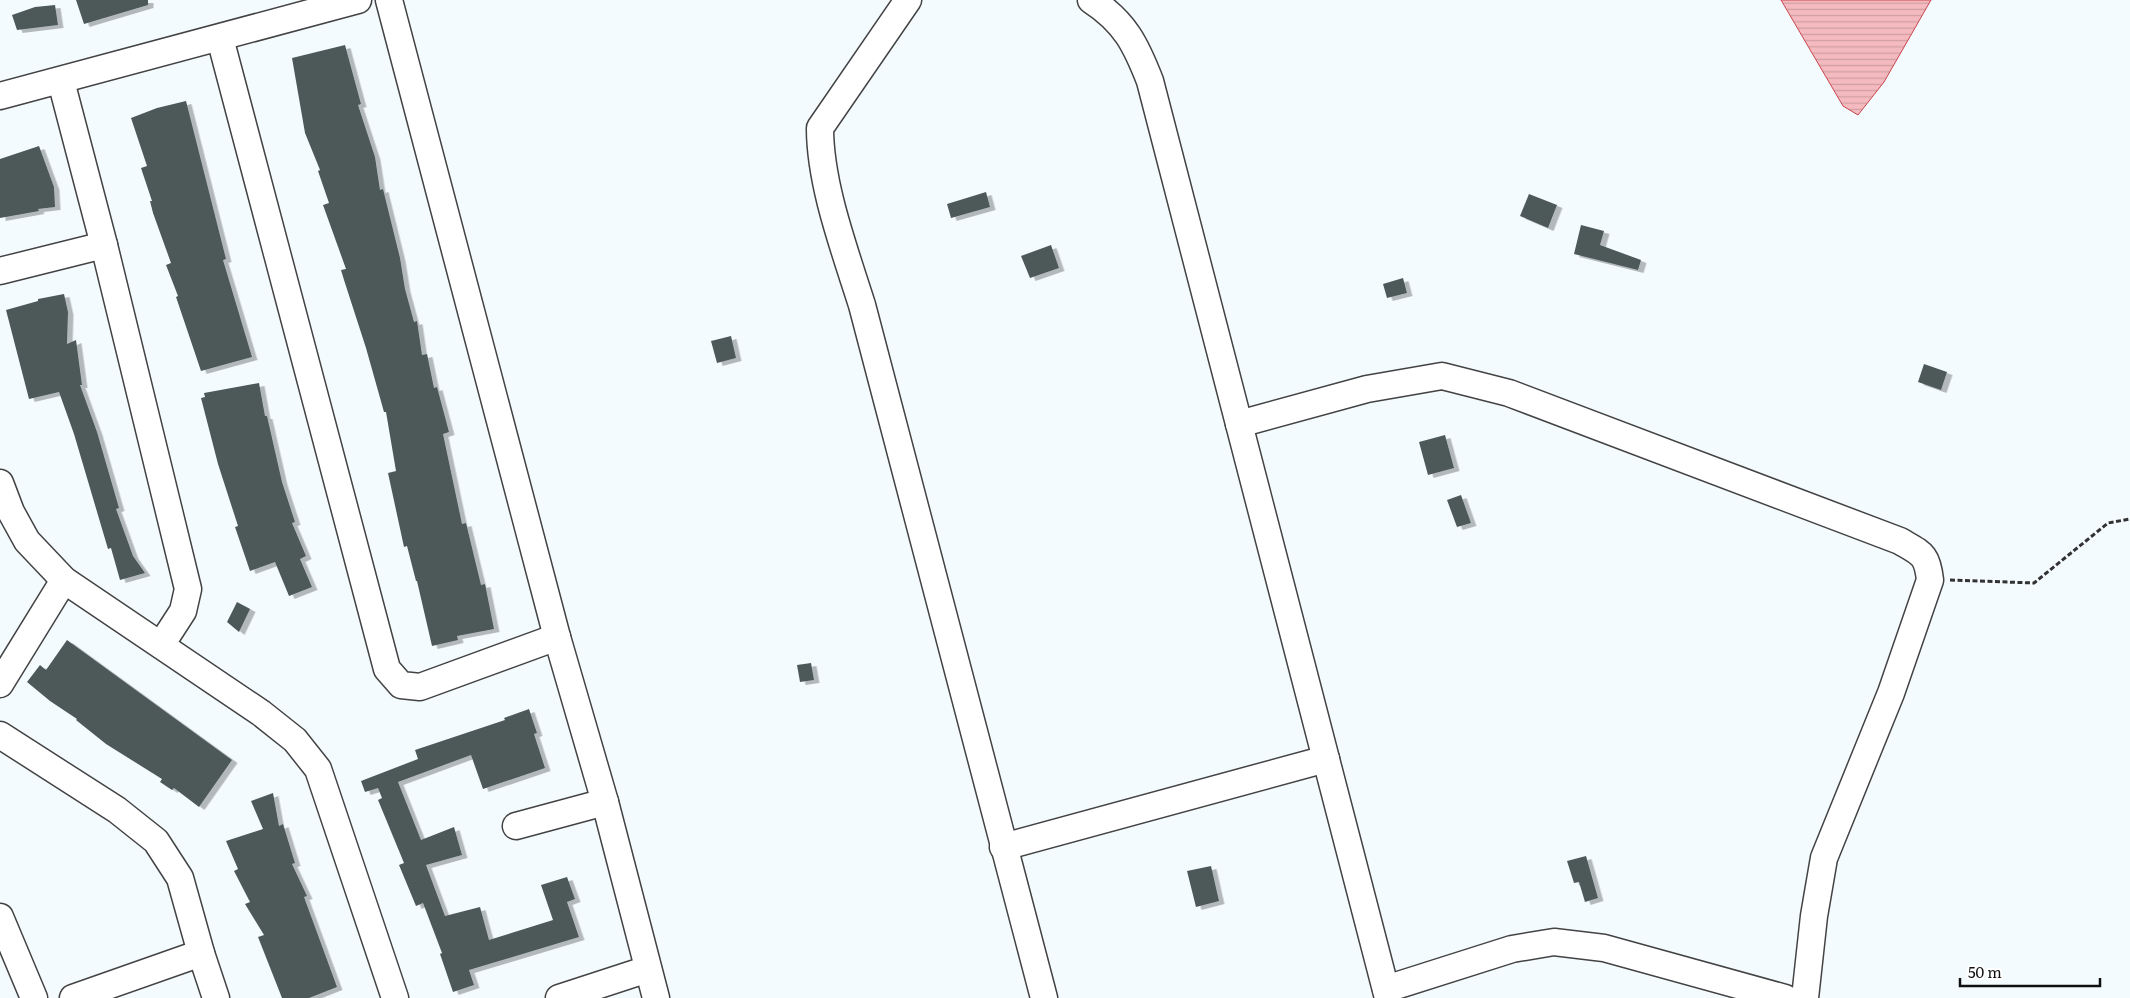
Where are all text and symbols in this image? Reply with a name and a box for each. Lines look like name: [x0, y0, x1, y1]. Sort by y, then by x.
scale bar: [1960, 956, 2100, 988]
text: 50 m: [1968, 960, 2002, 983]

